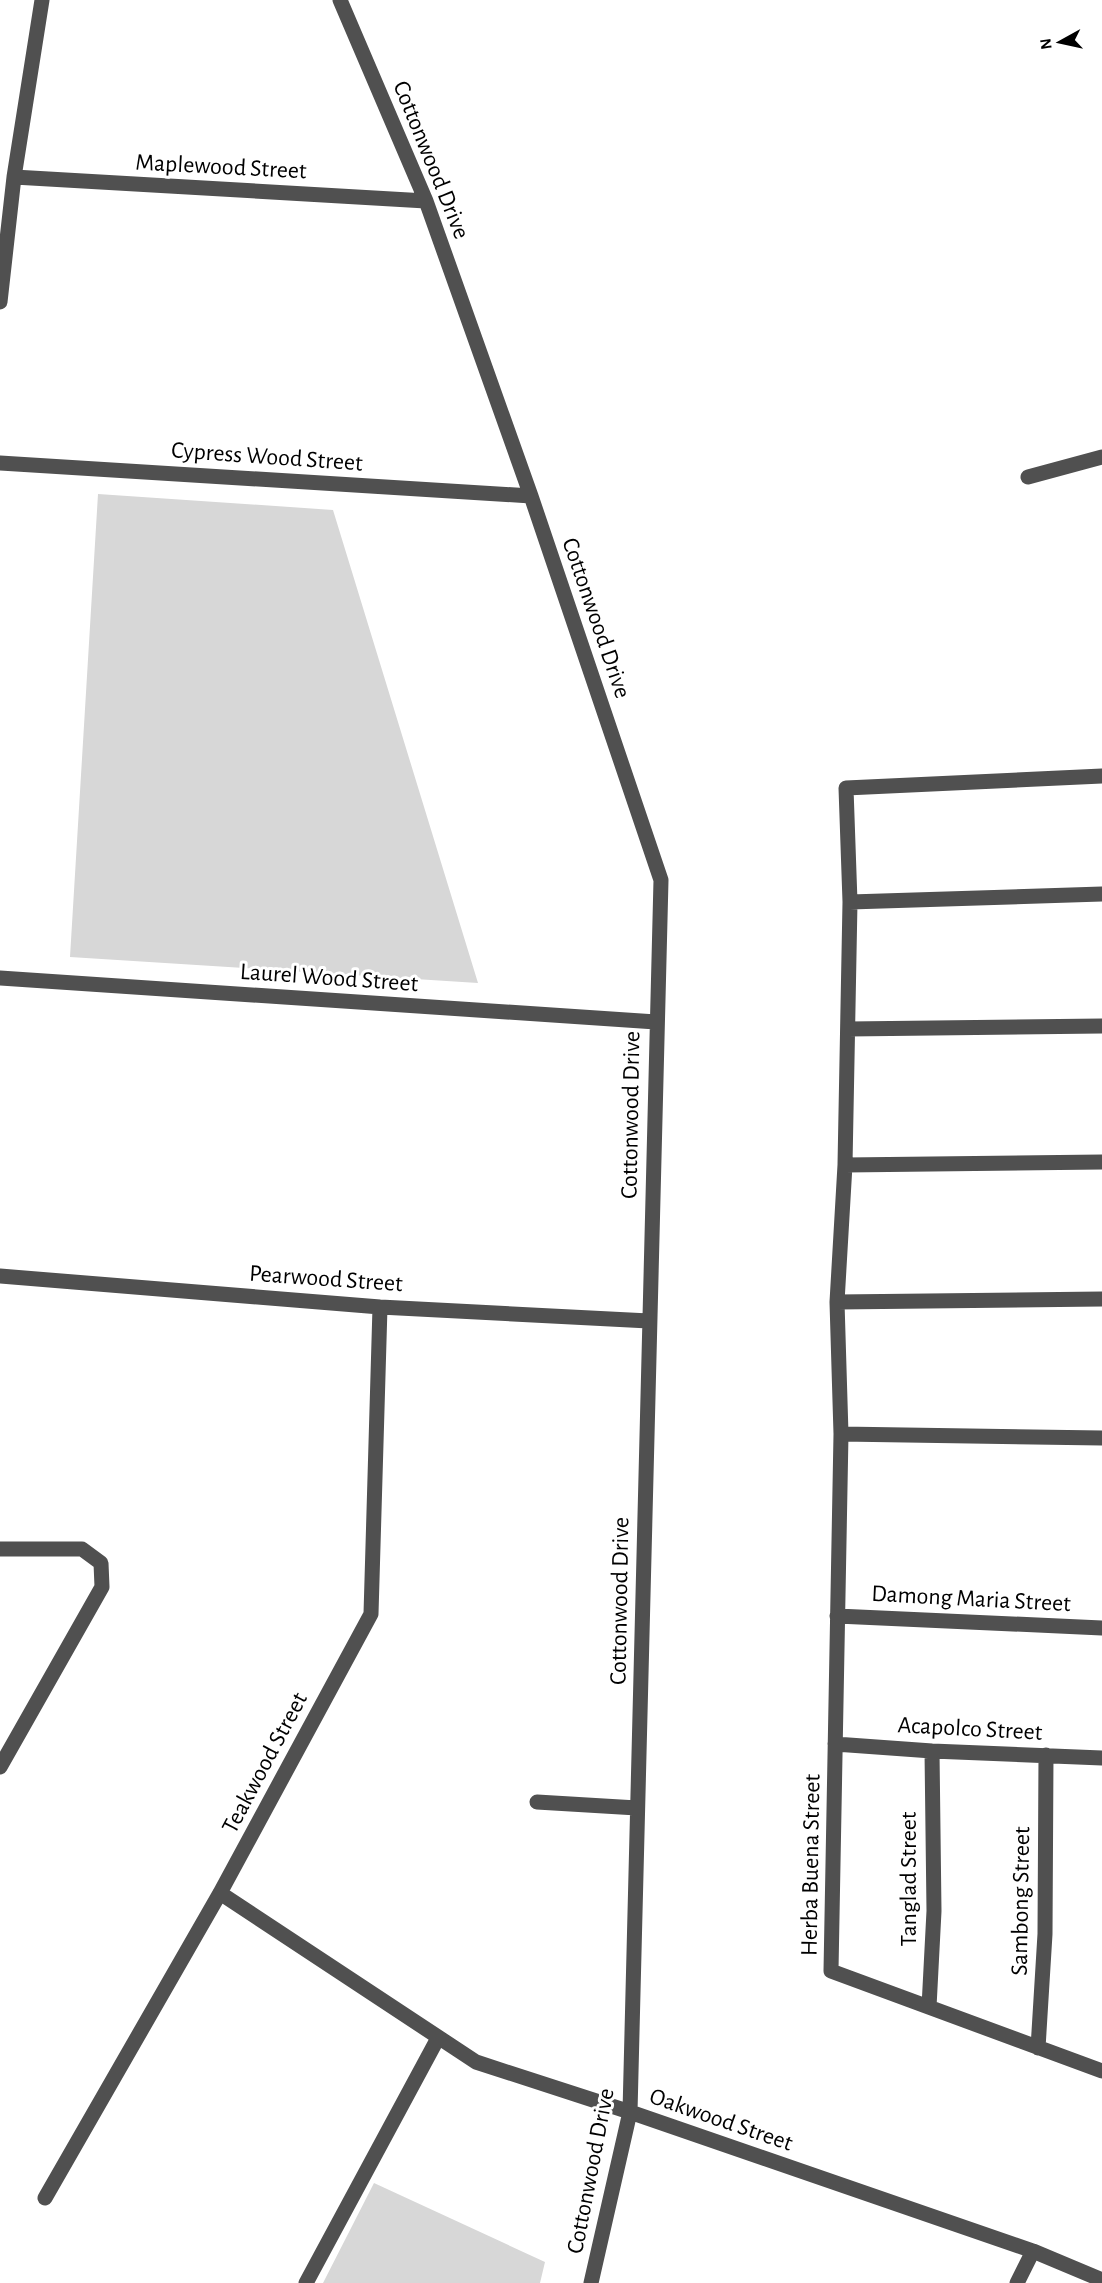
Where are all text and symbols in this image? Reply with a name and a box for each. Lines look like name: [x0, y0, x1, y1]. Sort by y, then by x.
north arrow: [1030, 12, 1090, 72]
text: N: [1037, 37, 1055, 51]
street label: Cottonwood Drive: [388, 78, 474, 242]
street label: Maplewood Street: [135, 151, 307, 183]
street label: Cypress Wood Street: [170, 438, 364, 476]
street label: Cottonwood Drive: [557, 535, 635, 701]
street label: Laurel Wood Street: [239, 960, 419, 996]
street label: Cottonwood Drive: [618, 1031, 644, 1199]
street label: Pearwood Street: [248, 1262, 404, 1296]
street label: Cottonwood Drive: [607, 1517, 633, 1685]
street label: Damong Maria Street: [871, 1582, 1072, 1616]
street label: Teakwood Street: [218, 1688, 312, 1837]
street label: Acapolco Street: [897, 1713, 1043, 1745]
street label: Herba Buena Street: [797, 1773, 825, 1956]
street label: Tanglad Street: [897, 1811, 921, 1946]
street label: Sambong Street: [1008, 1826, 1034, 1976]
street label: Oakwood Street: [646, 2084, 796, 2156]
street label: Cottonwood Drive: [563, 2086, 619, 2256]

